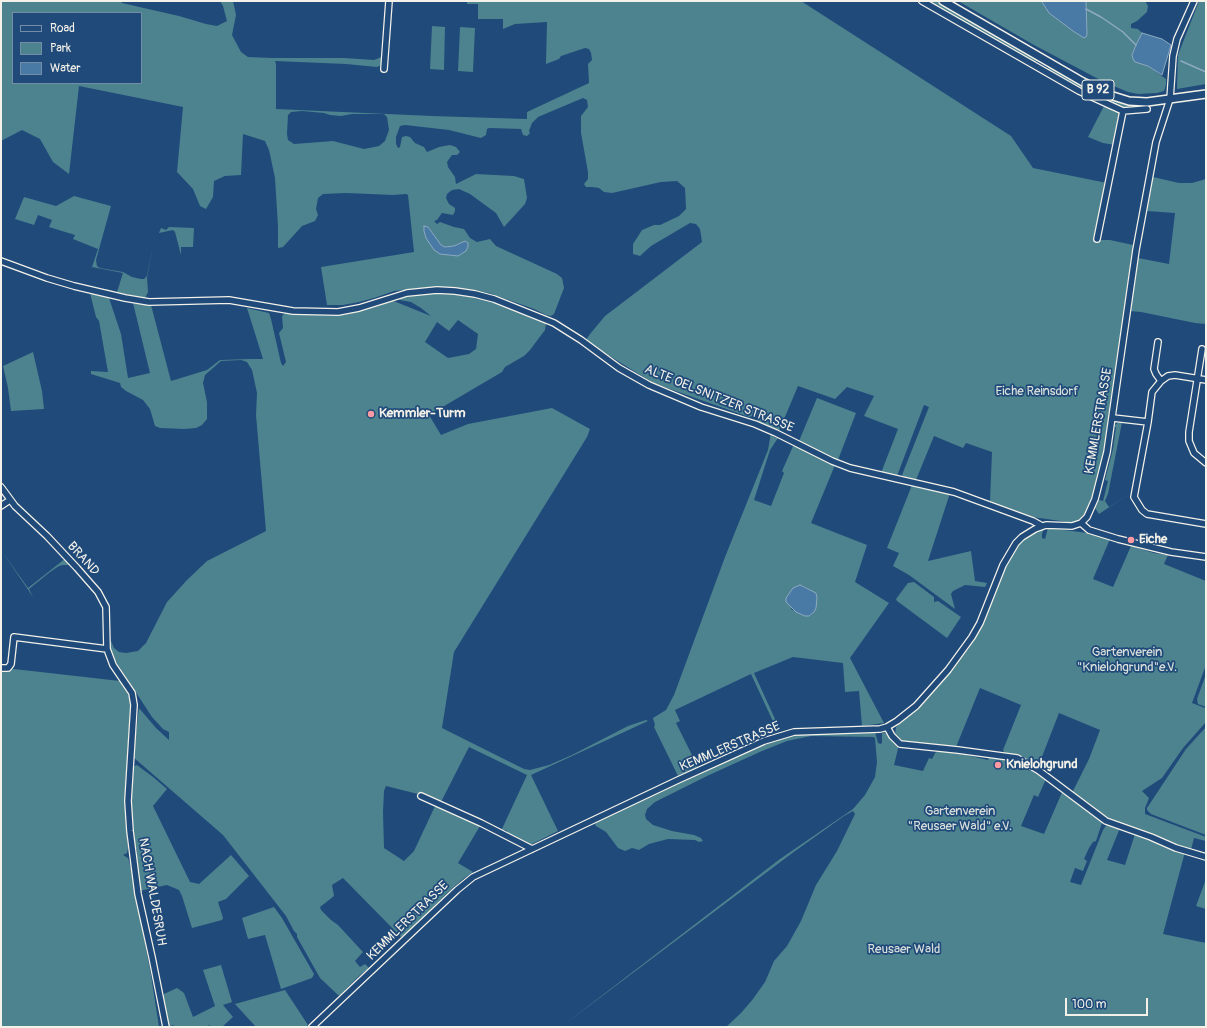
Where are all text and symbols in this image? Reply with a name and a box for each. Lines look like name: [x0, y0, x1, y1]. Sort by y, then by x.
legend: [12, 12, 142, 84]
text: Road: [50, 21, 75, 36]
text: Park: [50, 41, 71, 56]
text: Water: [50, 61, 81, 76]
road number: B 92: [1082, 80, 1114, 100]
street label: ALTE OELSNITZER STRASSE: [642, 362, 796, 436]
street label: KEMMLERSTRASSE: [1082, 367, 1116, 475]
park label: Eiche Reinsdorf: [995, 384, 1079, 400]
place label: Kemmler-Turm: [379, 406, 465, 422]
marker: Kemmler-Turm: [366, 409, 376, 419]
place label: Eiche: [1139, 532, 1167, 548]
marker: Eiche: [1126, 535, 1136, 545]
street label: BRAND: [64, 539, 102, 579]
park label: Gartenverein "Knielohgrund"e.V.: [1077, 645, 1177, 676]
street label: KEMMLERSTRASSE: [677, 719, 783, 775]
place label: Knielohgrund: [1006, 757, 1078, 773]
marker: Knielohgrund: [993, 760, 1003, 770]
park label: Gartenverein "Reusaer Wald" e.V.: [908, 804, 1012, 835]
street label: NACH WALDESRUH: [135, 837, 169, 947]
street label: KEMMLERSTRASSE: [364, 878, 452, 964]
park label: Reusaer Wald: [868, 942, 940, 958]
scale bar: [1067, 990, 1150, 1016]
text: 100 m: [1072, 997, 1106, 1012]

